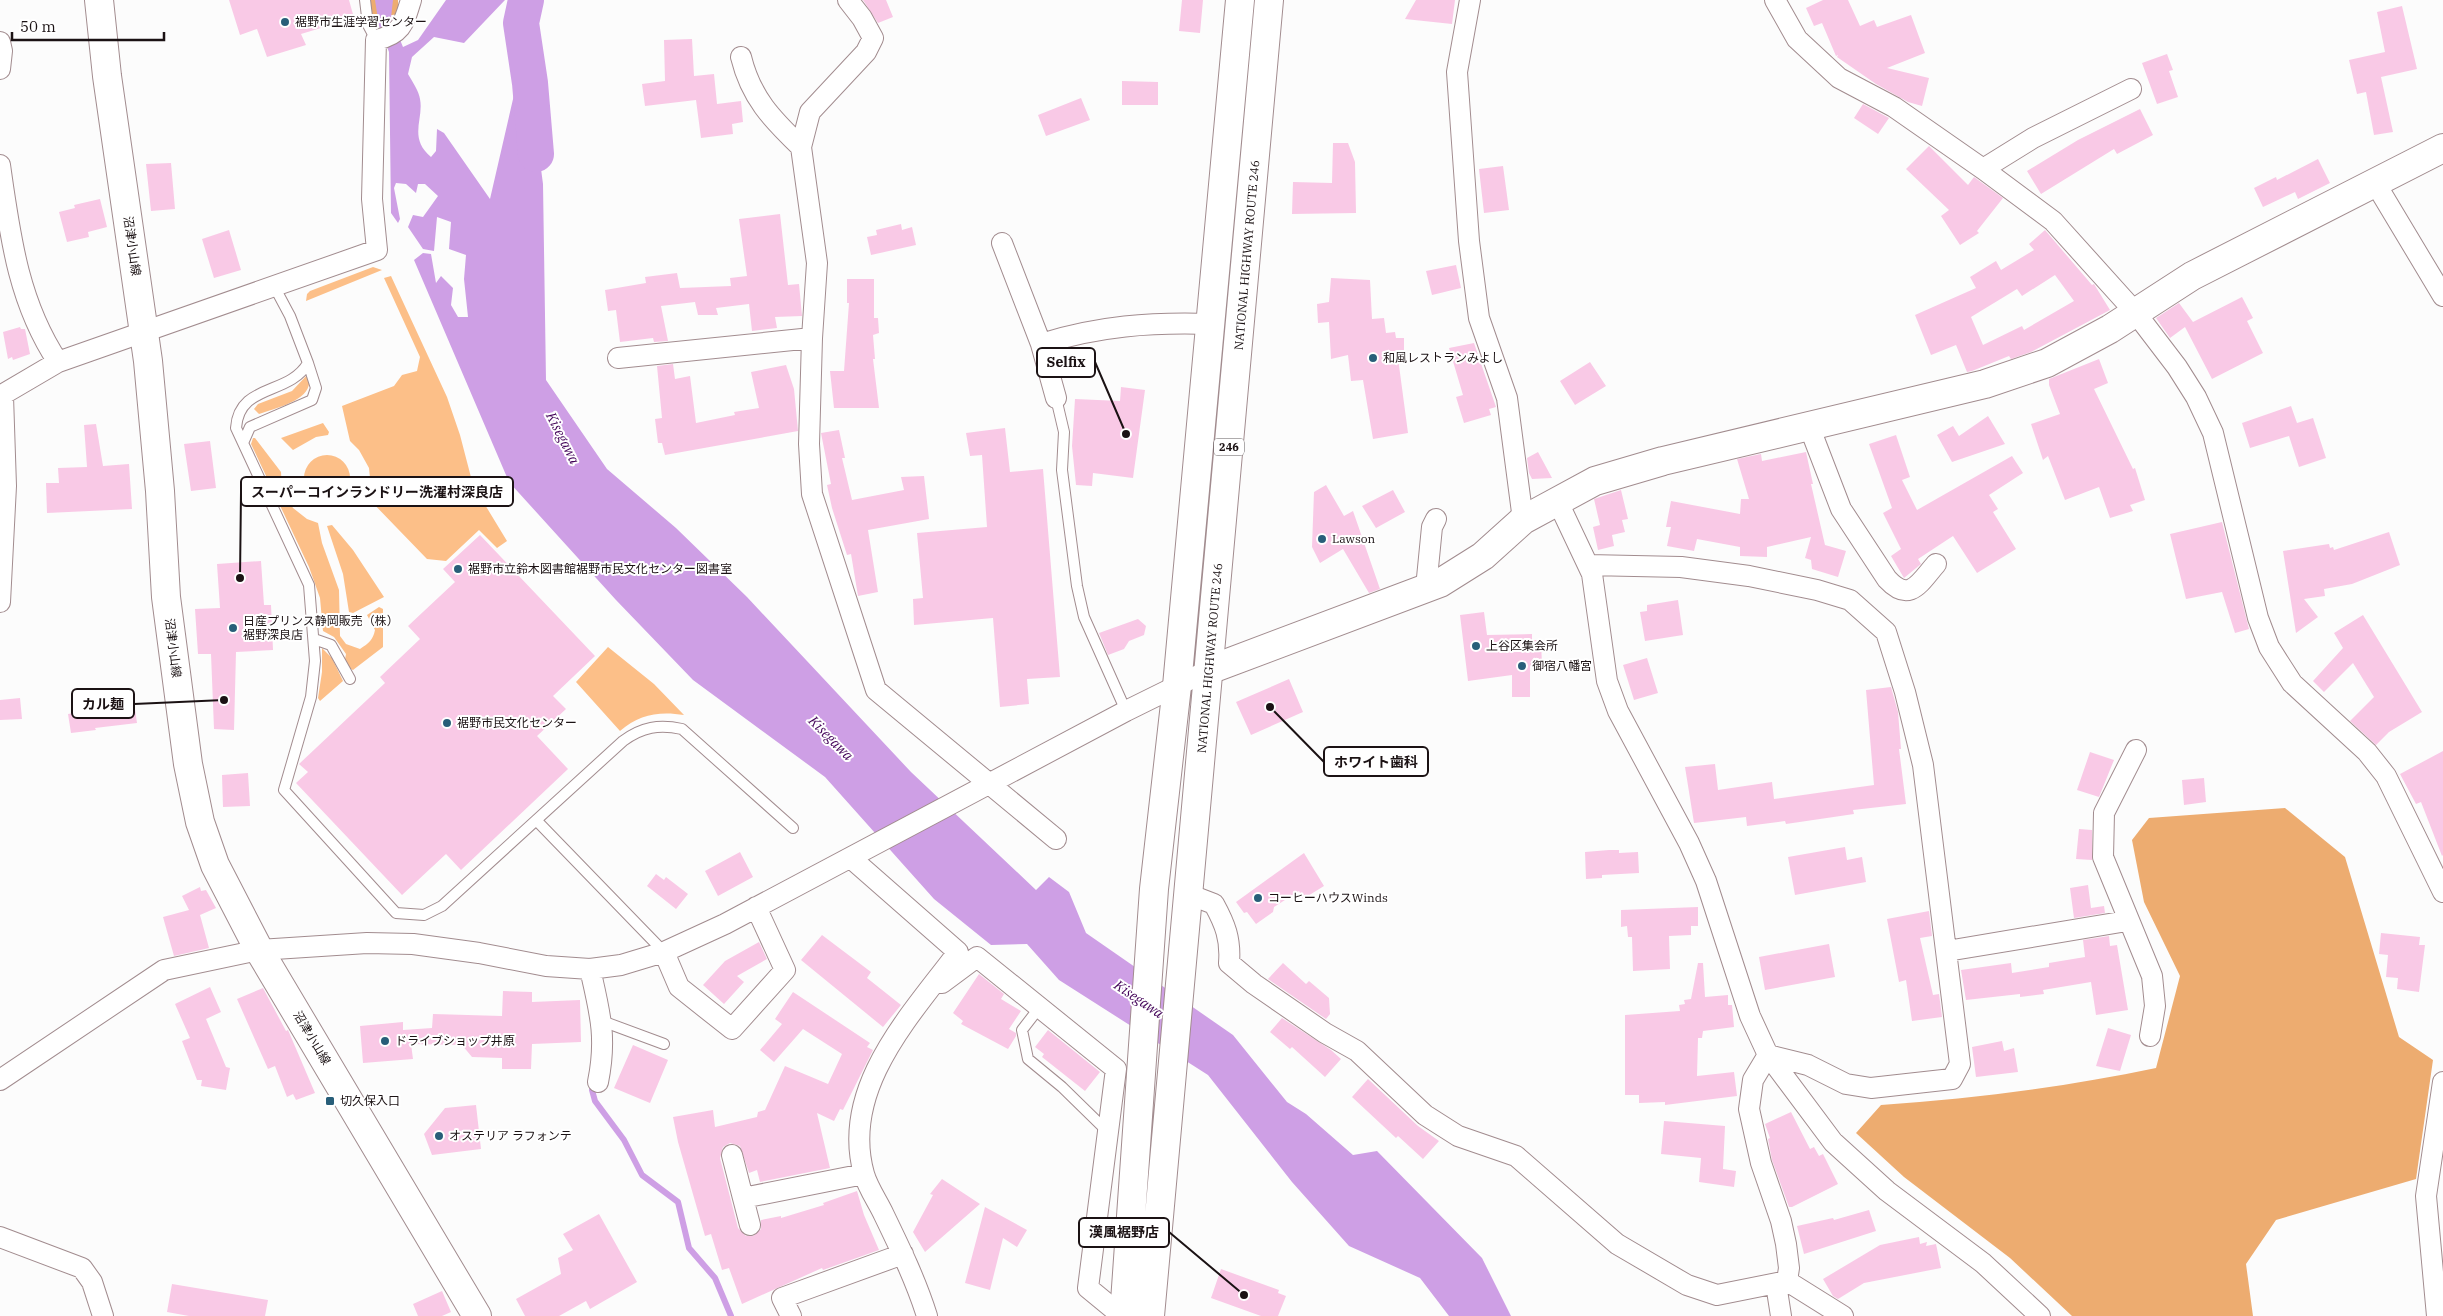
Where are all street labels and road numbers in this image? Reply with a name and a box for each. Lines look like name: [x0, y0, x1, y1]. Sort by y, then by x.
street label: NATIONAL HIGHWAY ROUTE 246: [1231, 159, 1262, 351]
street label: 沼津小山線: [121, 215, 144, 277]
road number: 246: [1214, 438, 1244, 456]
street label: NATIONAL HIGHWAY ROUTE 246: [1194, 562, 1225, 754]
street label: 沼津小山線: [162, 617, 185, 679]
street label: 沼津小山線: [291, 1008, 334, 1067]

